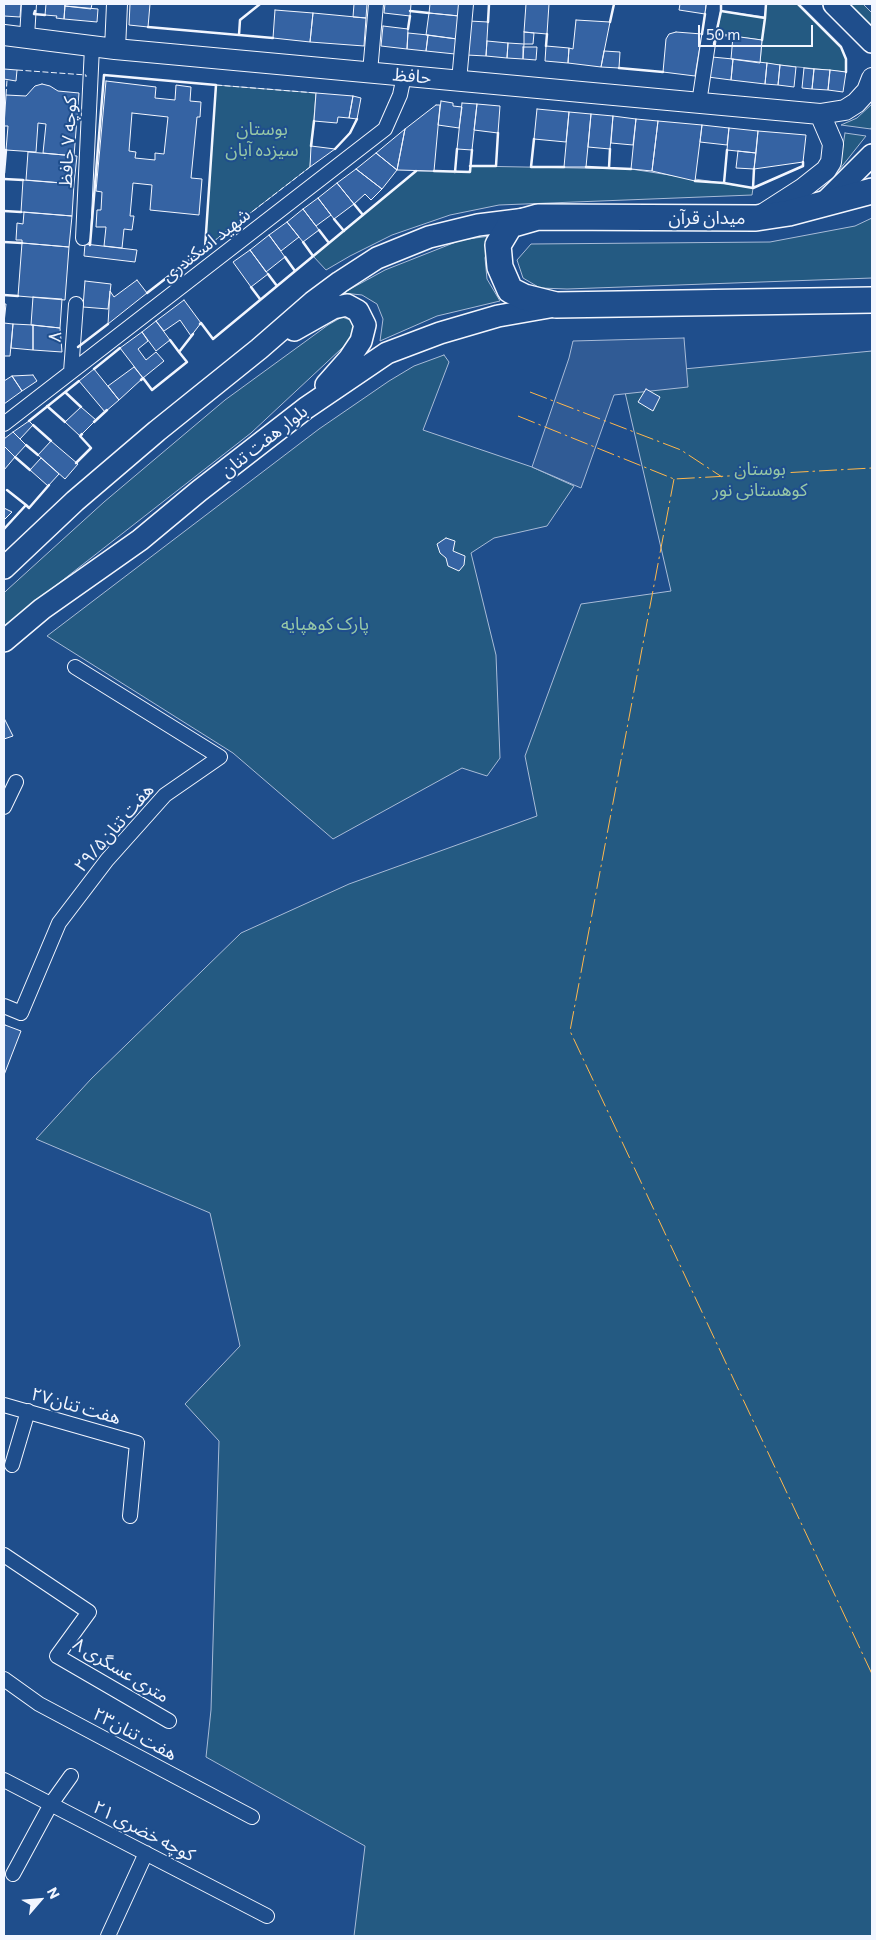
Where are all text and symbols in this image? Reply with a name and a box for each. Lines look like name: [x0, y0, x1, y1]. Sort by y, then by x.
scale bar: [701, 15, 816, 47]
text: 50 m: [706, 25, 740, 43]
street label: حافظ: [392, 64, 432, 88]
street label: کوچه ۷ حافظ: [55, 96, 81, 188]
park label: بوستان سیزده آبان: [225, 118, 299, 160]
street label: شهید اسکندری: [157, 204, 255, 286]
street label: میدان قرآن: [668, 207, 746, 229]
street label: ۸: [44, 331, 66, 343]
street label: بلوار هفت تنان: [216, 400, 312, 482]
park label: بوستان کوهستانی نور: [713, 458, 807, 500]
park label: پارک کوهپایه: [281, 613, 369, 635]
street label: ۲۹/۵هفت تنان: [70, 779, 158, 877]
street label: هفت تنان۲۷: [29, 1383, 123, 1429]
street label: ۸ متری عسگری: [69, 1633, 173, 1707]
street label: هفت تنان۲۳: [89, 1703, 181, 1765]
street label: کوچه خضری ۲۱: [90, 1796, 198, 1866]
north arrow: [15, 1875, 65, 1925]
text: N: [44, 1884, 64, 1901]

